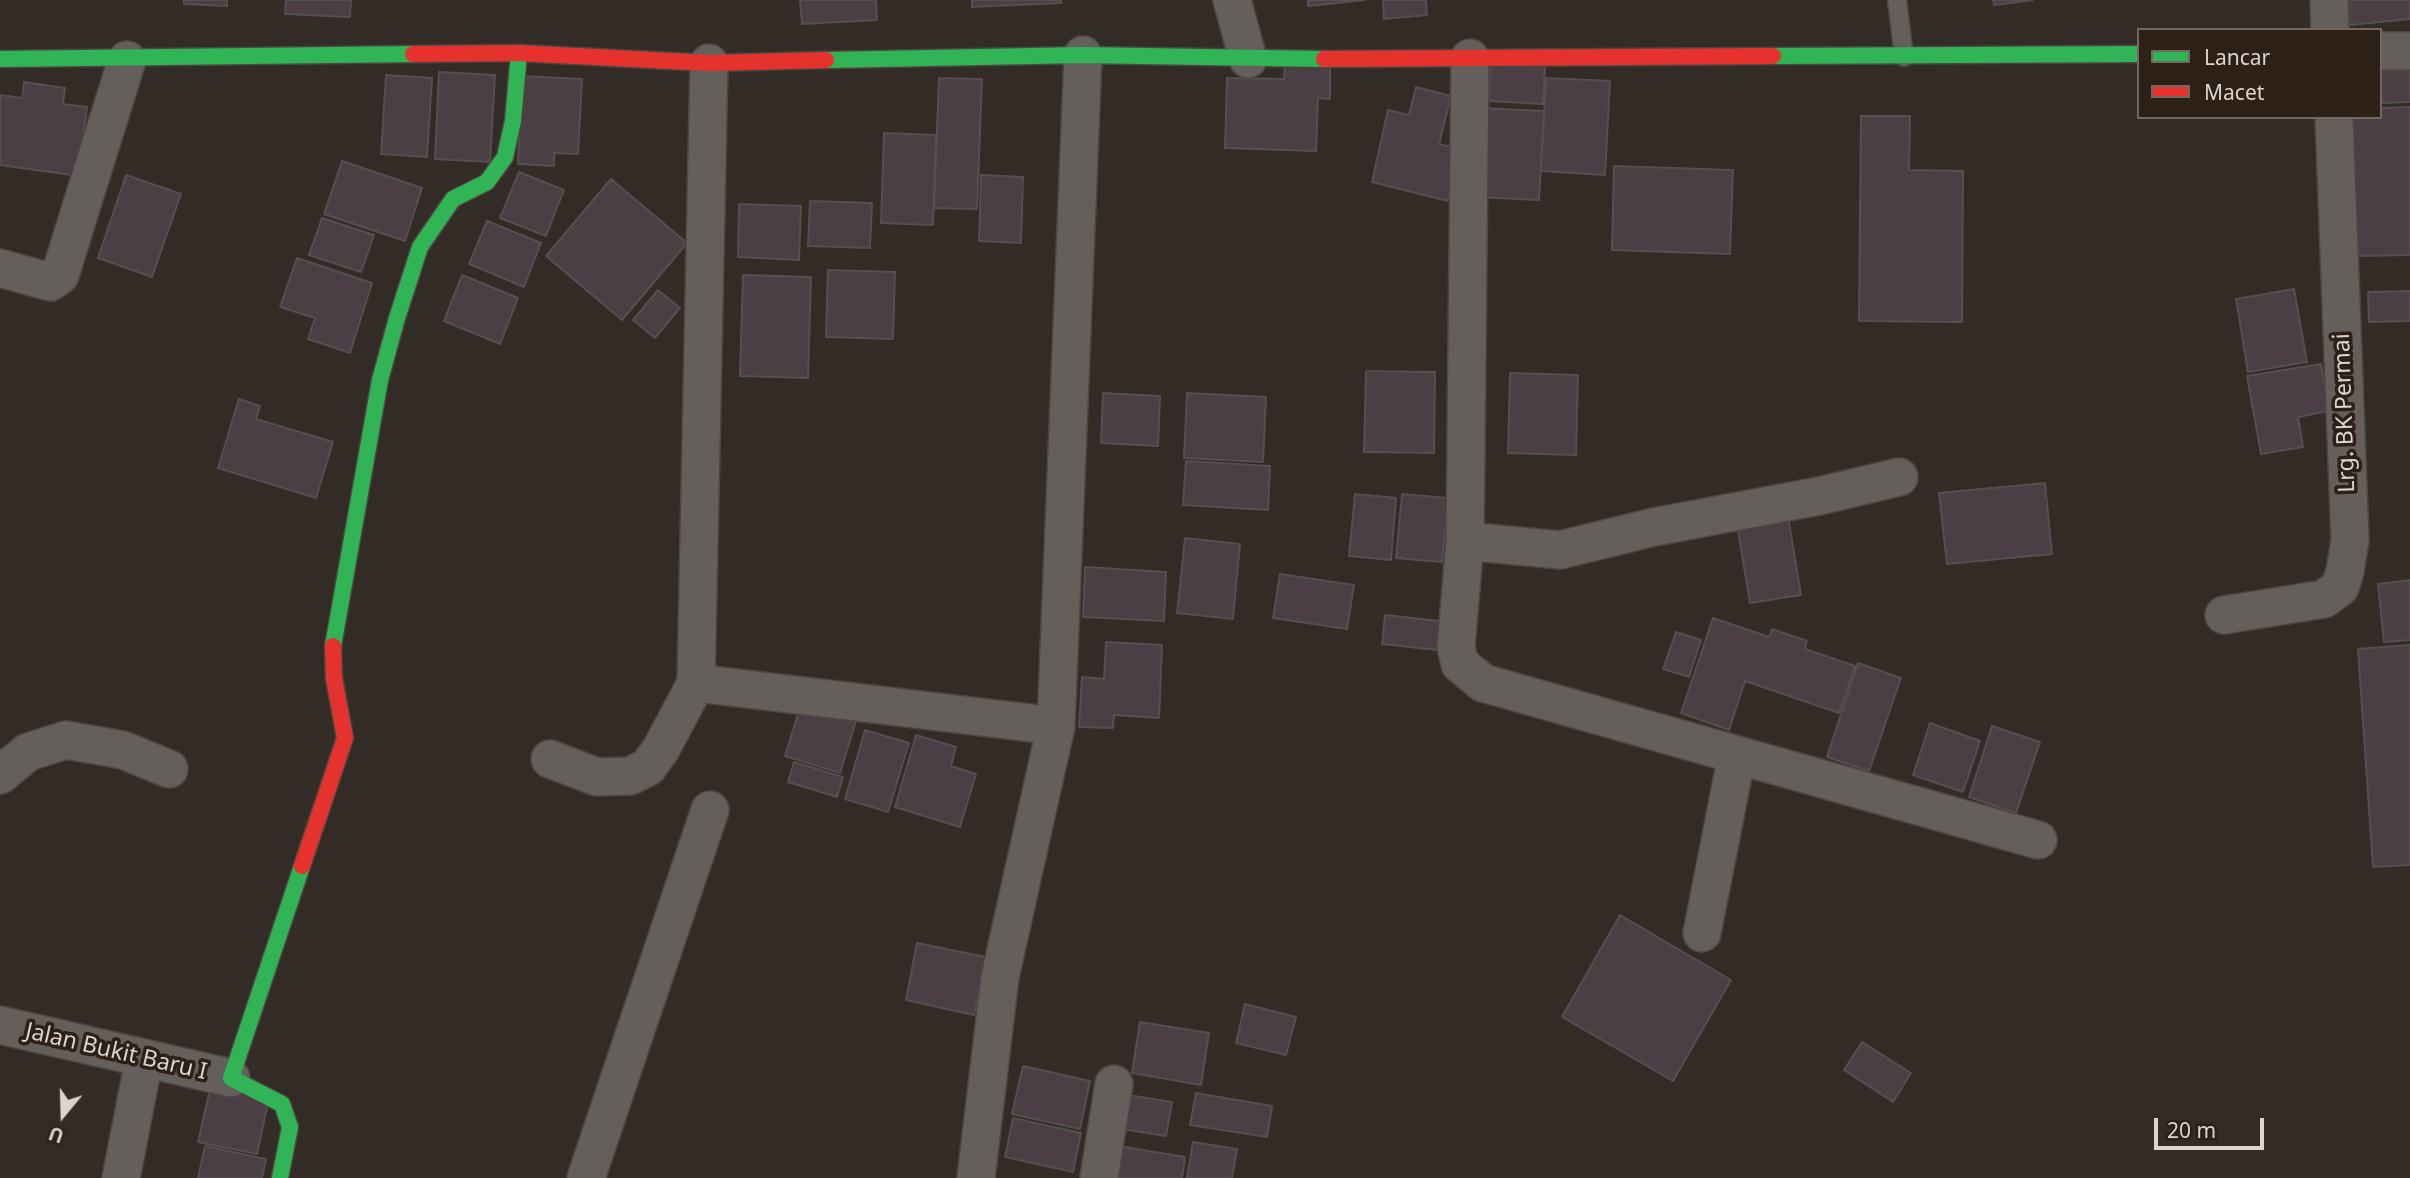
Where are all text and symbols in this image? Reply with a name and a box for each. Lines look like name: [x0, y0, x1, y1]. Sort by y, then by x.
legend: [2137, 28, 2382, 119]
text: Lancar: [2204, 43, 2270, 71]
text: Macet: [2204, 78, 2264, 106]
street label: Lrg. BK Permai: [2328, 333, 2362, 493]
street label: Jalan Bukit Baru I: [23, 1018, 209, 1086]
north arrow: [28, 1080, 98, 1150]
scale bar: [2158, 1104, 2268, 1148]
text: 20 m: [2167, 1116, 2216, 1144]
text: U: [45, 1120, 67, 1149]

